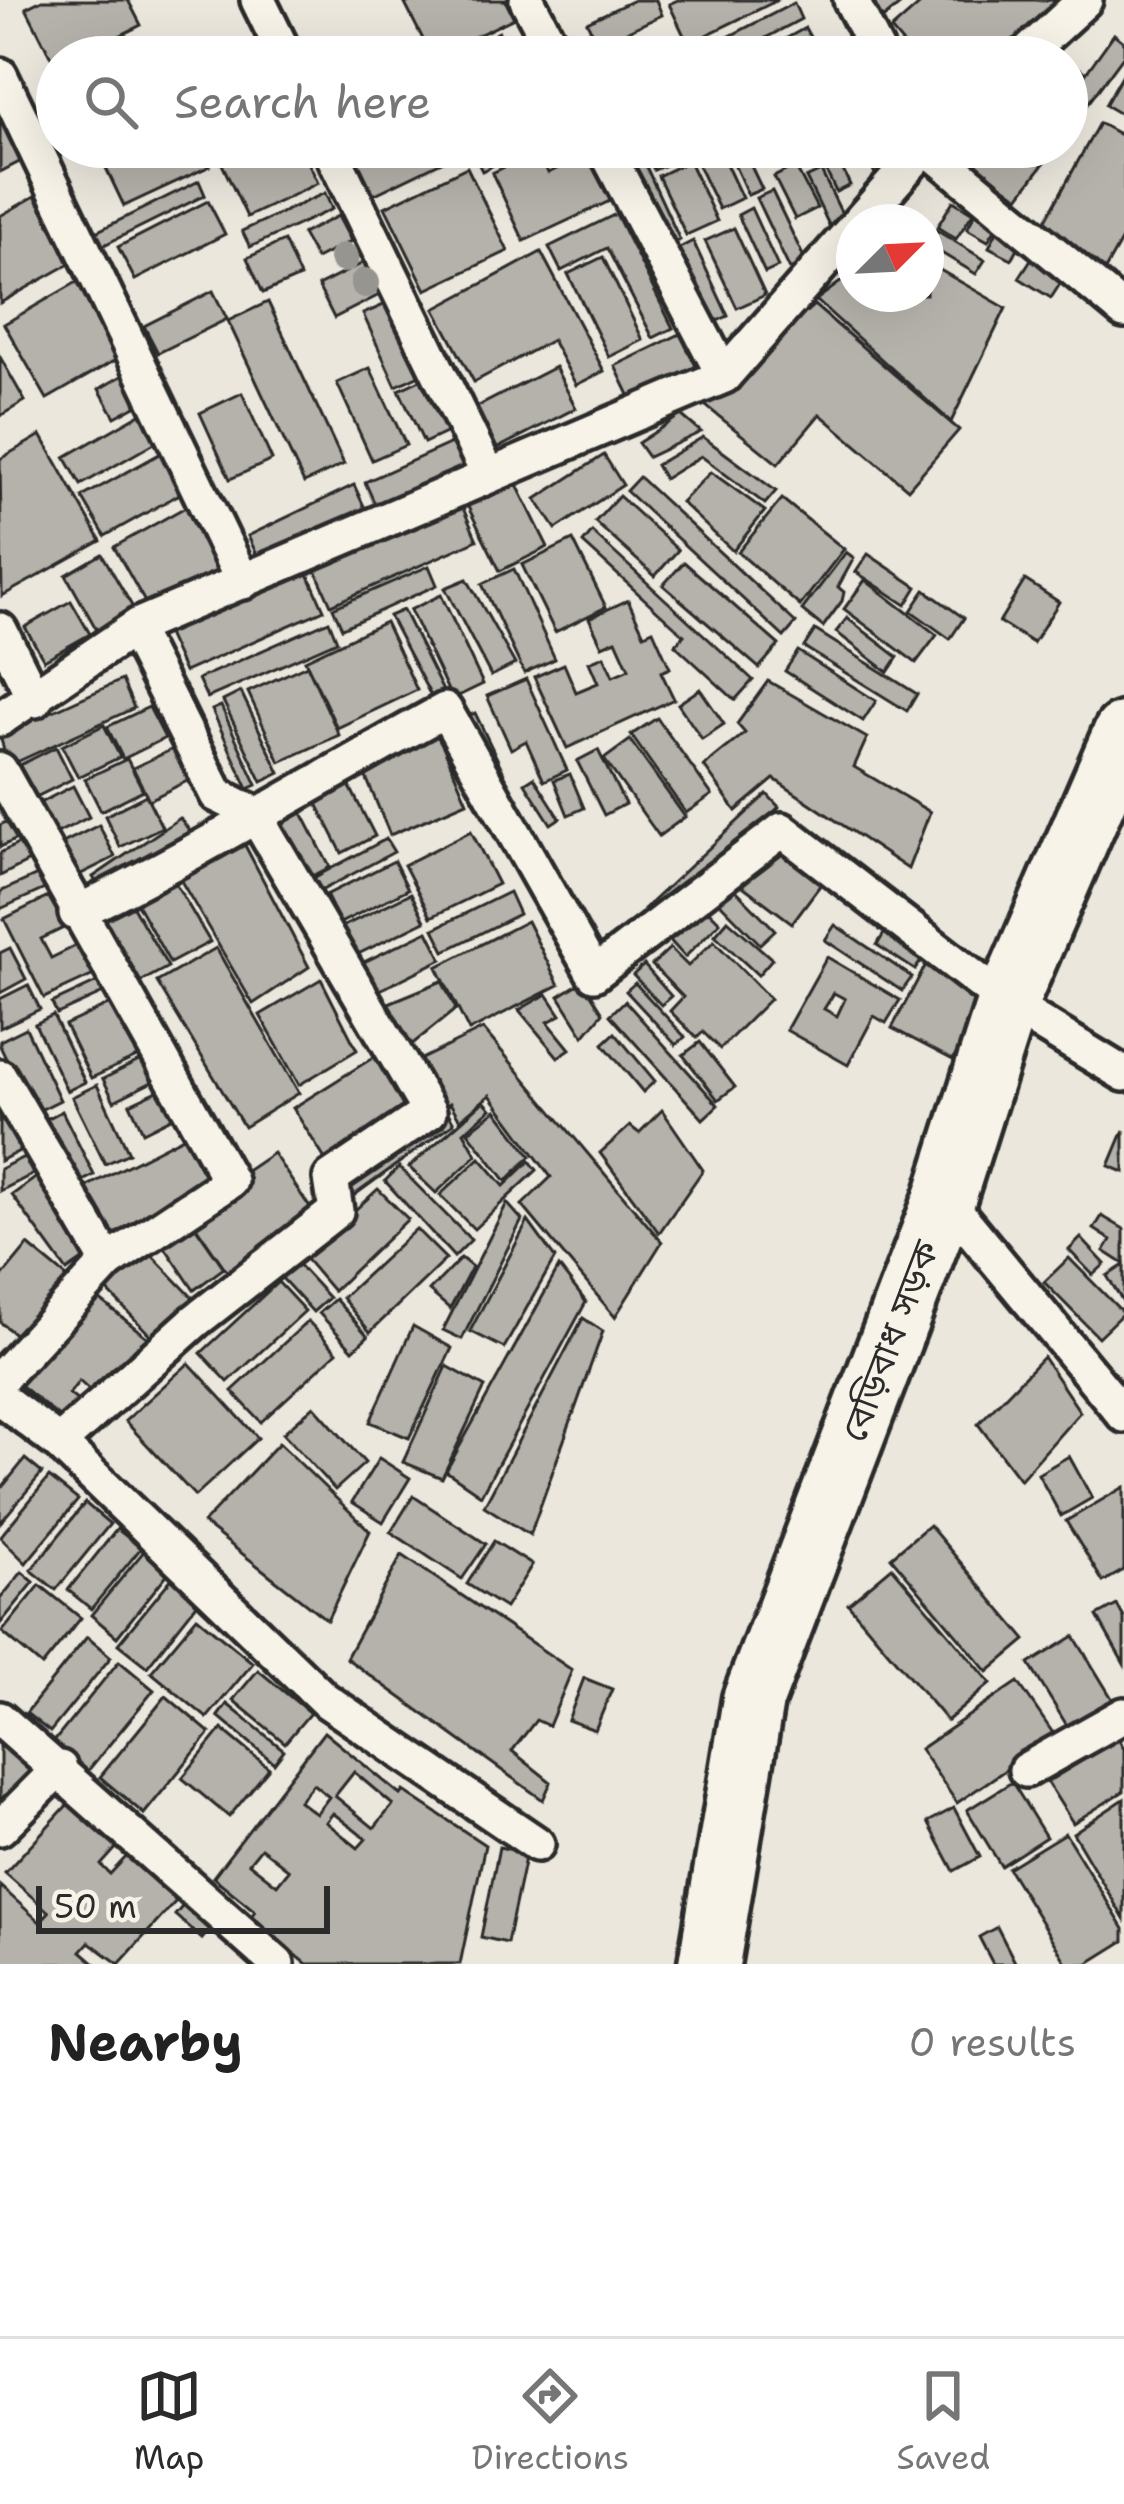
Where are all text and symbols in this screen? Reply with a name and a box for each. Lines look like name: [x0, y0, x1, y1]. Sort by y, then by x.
search box: [36, 36, 1088, 168]
icon: search: [78, 69, 144, 135]
text: Search here: [174, 72, 431, 132]
north arrow: [836, 204, 944, 312]
street label: বেড়িবাধ সড়ক: [829, 1233, 951, 1449]
scale bar: [36, 1880, 330, 1933]
text: 50 m: [54, 1884, 137, 1929]
text: Nearby: [48, 2008, 243, 2076]
text: 0 results: [909, 2016, 1076, 2068]
tab: Map: [134, 2363, 204, 2480]
tab: Directions: [472, 2363, 629, 2480]
tab: Saved: [897, 2363, 990, 2480]

